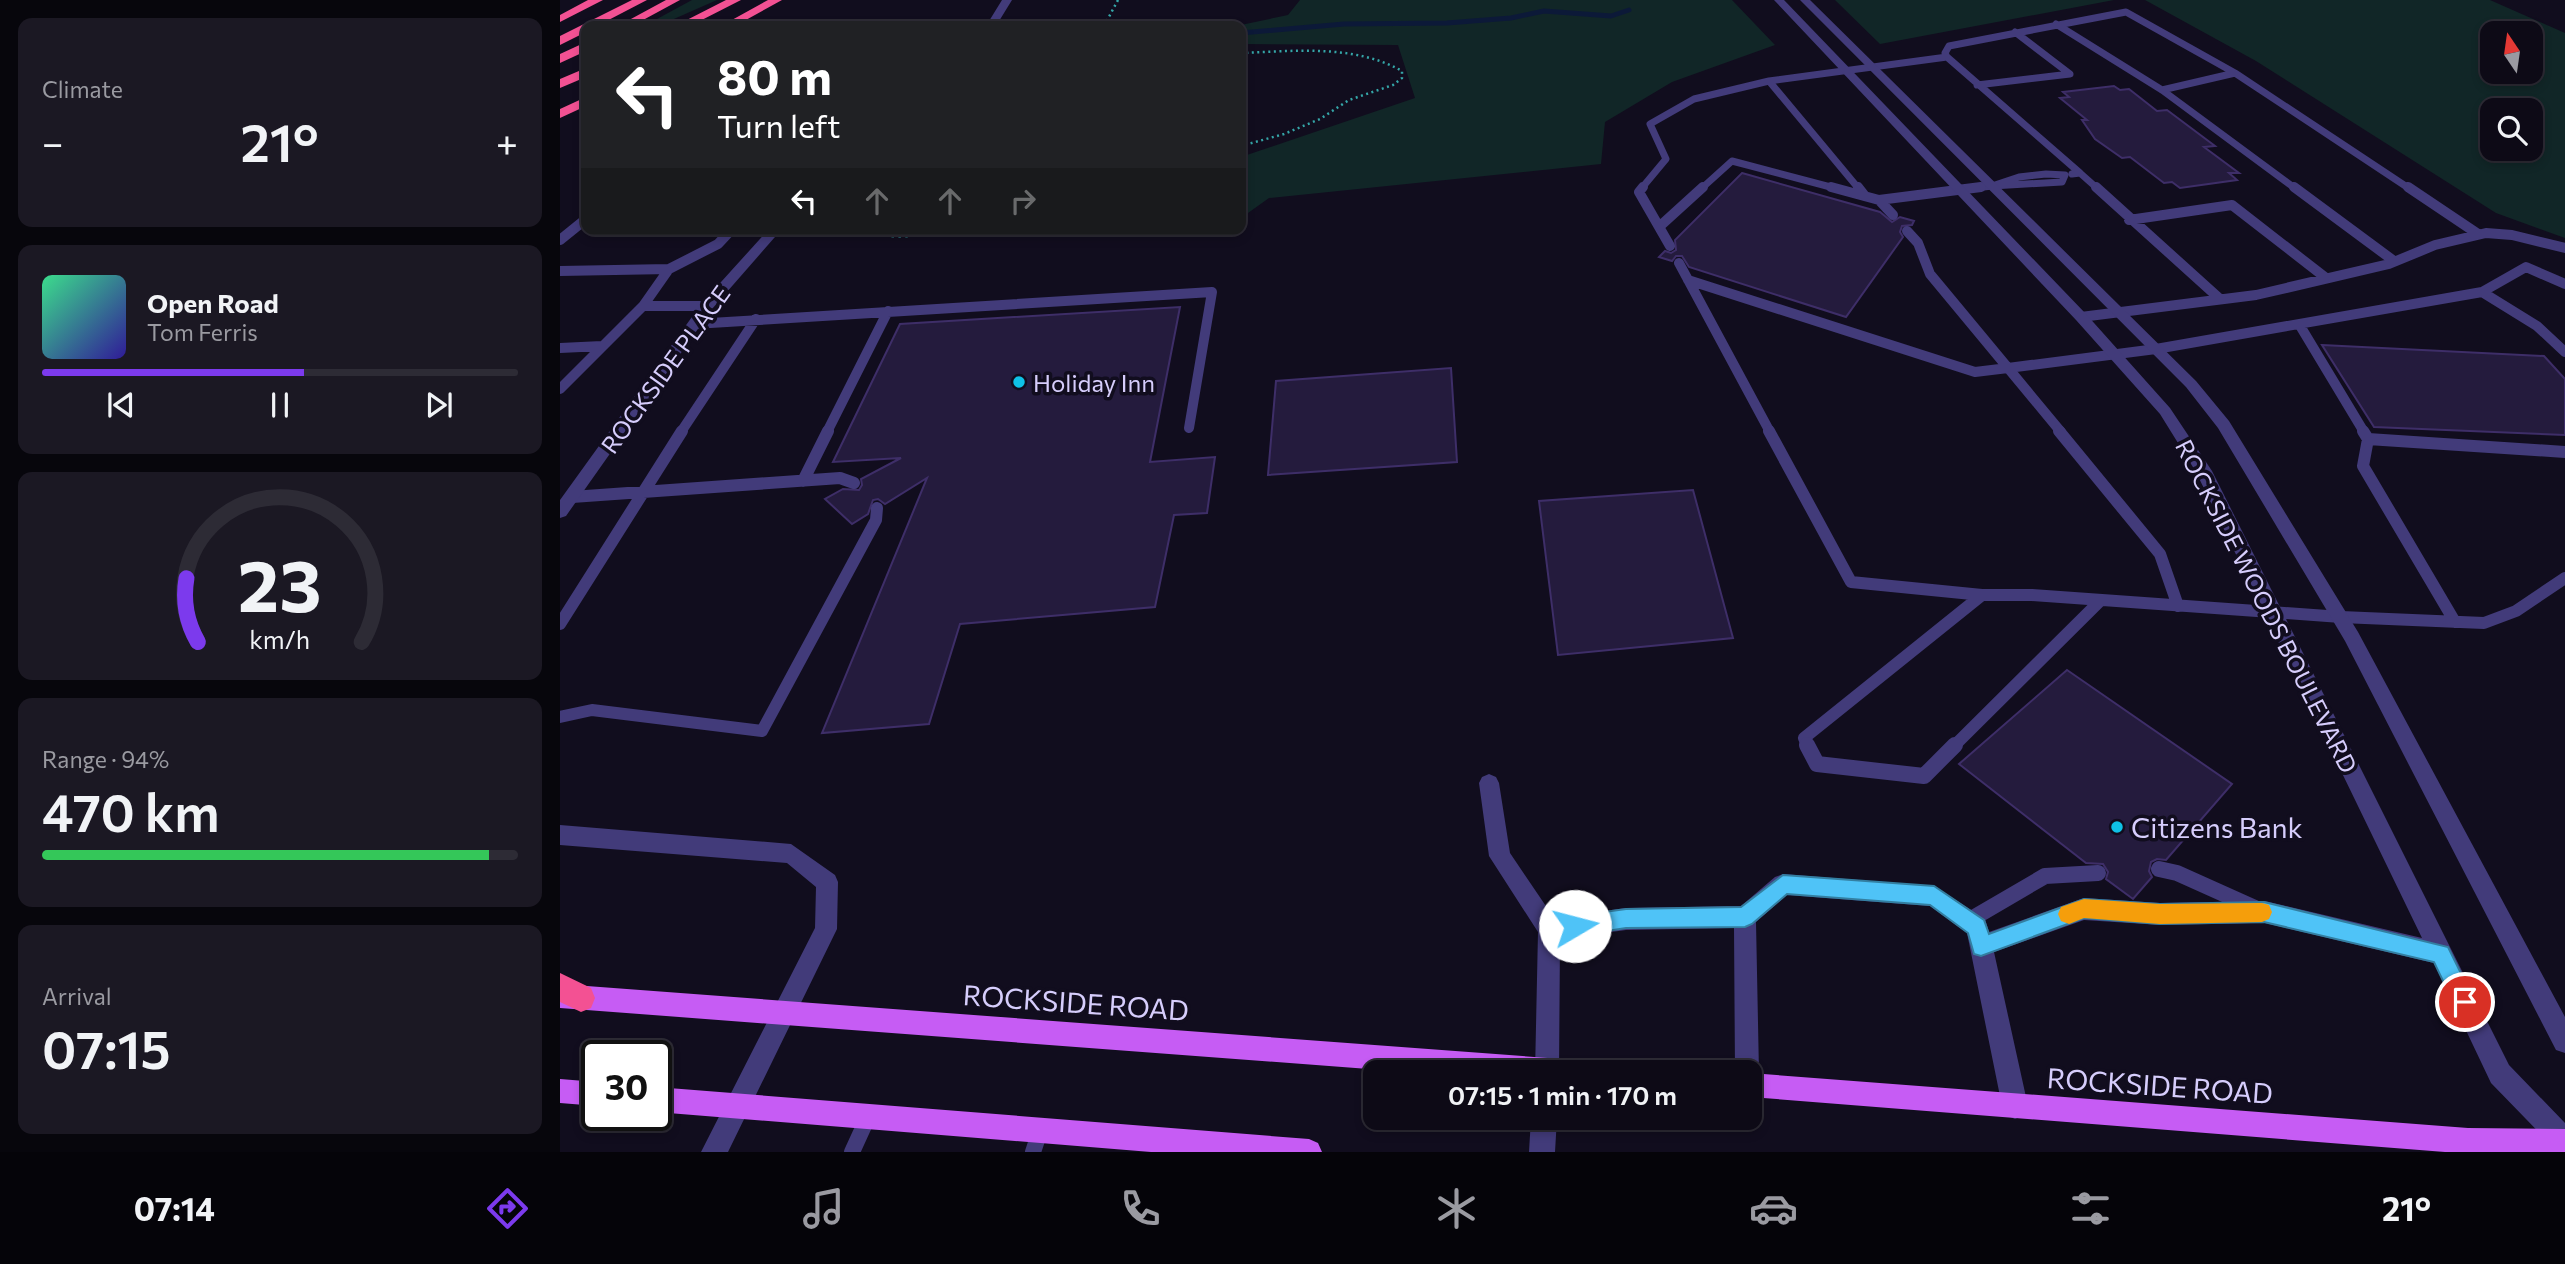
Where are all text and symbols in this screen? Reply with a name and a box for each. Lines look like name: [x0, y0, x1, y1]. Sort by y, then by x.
north arrow: [2480, 21, 2543, 84]
map controls: [2480, 21, 2543, 161]
text: 80 m: [717, 45, 832, 105]
icon: left: [602, 49, 693, 140]
text: Climate: [42, 75, 123, 103]
button: search: [2480, 98, 2543, 161]
text: Turn left: [717, 105, 841, 145]
text: 21°: [240, 109, 319, 173]
text: −: [42, 118, 64, 165]
text: +: [496, 118, 518, 165]
icon: left: [785, 182, 823, 220]
icon: ahead: [858, 182, 896, 220]
icon: ahead: [931, 182, 969, 220]
icon: right: [1004, 182, 1042, 220]
street label: ROCKSIDE PLACE: [594, 279, 736, 459]
text: Open Road: [147, 287, 279, 318]
text: Tom Ferris: [147, 318, 258, 346]
place label: Holiday Inn: [1033, 368, 1155, 397]
marker: Holiday Inn: [1011, 374, 1027, 390]
icon: previous: [102, 386, 140, 424]
icon: pause: [261, 386, 299, 424]
icon: next: [420, 386, 458, 424]
street label: ROCKSIDE WOODS BOULEVARD: [2170, 434, 2364, 778]
text: 23: [238, 538, 322, 627]
text: km/h: [250, 624, 310, 654]
text: Range · 94%: [42, 745, 169, 773]
text: 470 km: [42, 779, 220, 843]
place label: Citizens Bank: [2131, 810, 2303, 844]
marker: Citizens Bank: [2109, 819, 2125, 835]
position arrow: [1538, 889, 1612, 963]
pin: [2435, 972, 2495, 1032]
street label: ROCKSIDE ROAD: [962, 977, 1190, 1027]
text: Arrival: [42, 982, 112, 1010]
icon: arrive: [2446, 983, 2484, 1021]
text: 07:15: [42, 1016, 171, 1080]
speed limit sign: 30: [581, 1040, 672, 1131]
street label: ROCKSIDE ROAD: [2046, 1060, 2274, 1110]
text: 07:15 · 1 min · 170 m: [1448, 1079, 1677, 1110]
icon: directions: [483, 1184, 532, 1233]
icon: music: [799, 1184, 848, 1233]
icon: phone: [1116, 1184, 1165, 1233]
icon: climate: [1432, 1184, 1481, 1233]
icon: car: [1749, 1184, 1798, 1233]
icon: filters: [2066, 1184, 2115, 1233]
text: 07:14: [134, 1188, 215, 1228]
text: 21°: [2382, 1188, 2431, 1228]

